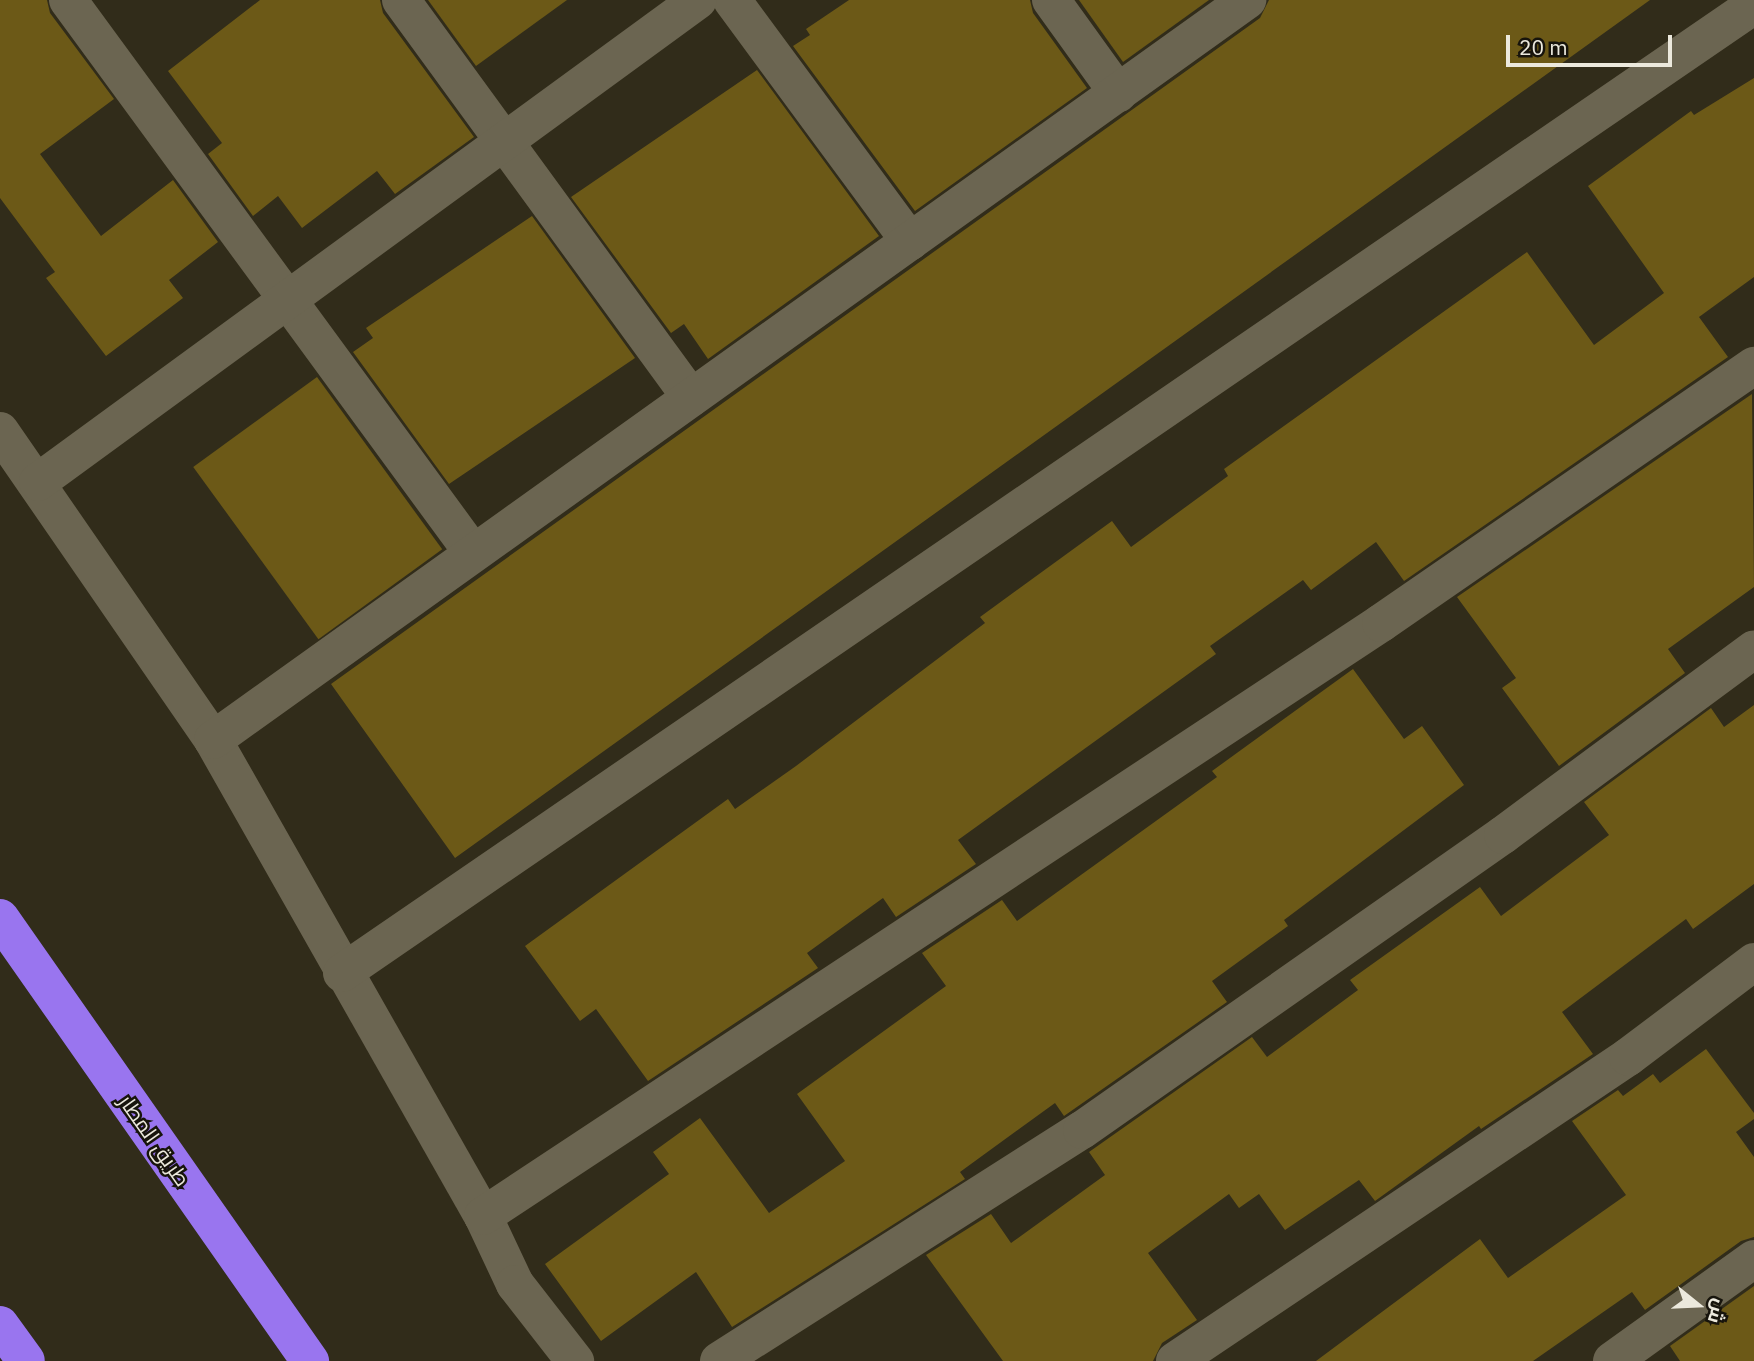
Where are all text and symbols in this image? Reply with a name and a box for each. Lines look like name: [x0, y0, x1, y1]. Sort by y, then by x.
scale bar: [1509, 21, 1675, 65]
text: 20 m: [1519, 33, 1568, 61]
street label: طريق المطار: [114, 1089, 196, 1191]
north arrow: [1663, 1270, 1733, 1340]
text: ش: [1703, 1296, 1733, 1327]

